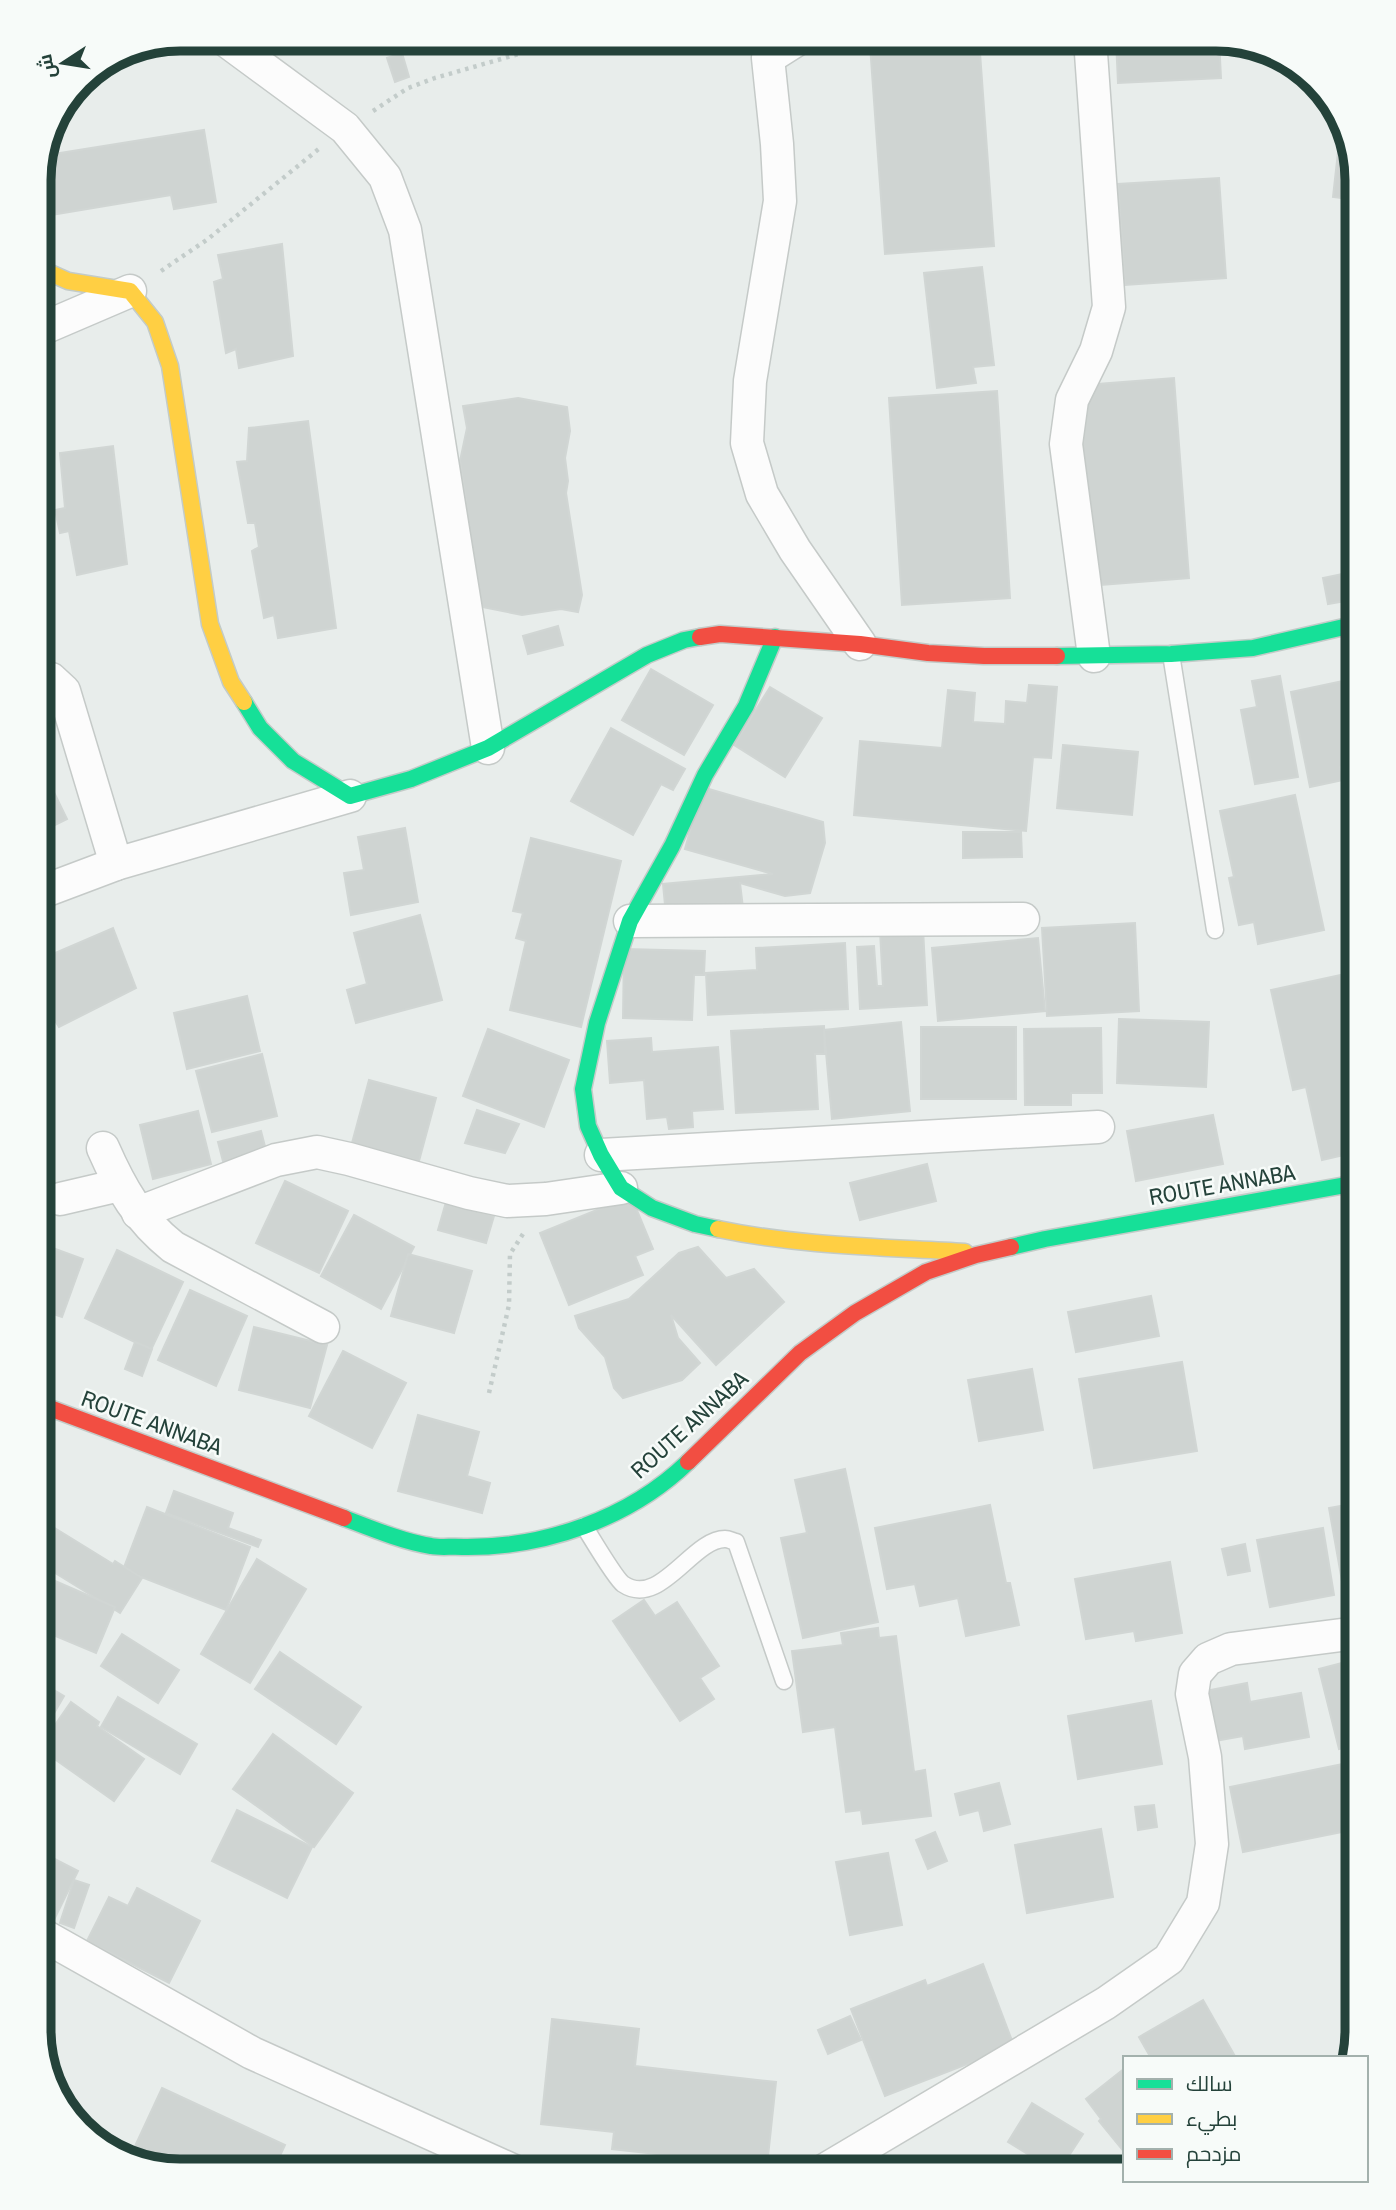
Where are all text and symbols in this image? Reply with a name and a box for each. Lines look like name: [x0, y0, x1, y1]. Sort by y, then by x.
north arrow: [28, 28, 98, 98]
text: ش: [31, 52, 62, 81]
street label: ROUTE ANNABA: [1147, 1156, 1298, 1212]
street label: ROUTE ANNABA: [624, 1363, 755, 1485]
street label: ROUTE ANNABA: [77, 1382, 227, 1462]
legend: [1123, 2056, 1368, 2182]
text: سالك: [1186, 2069, 1233, 2098]
text: بطيء: [1186, 2104, 1237, 2135]
text: مزدحم: [1186, 2139, 1241, 2168]

